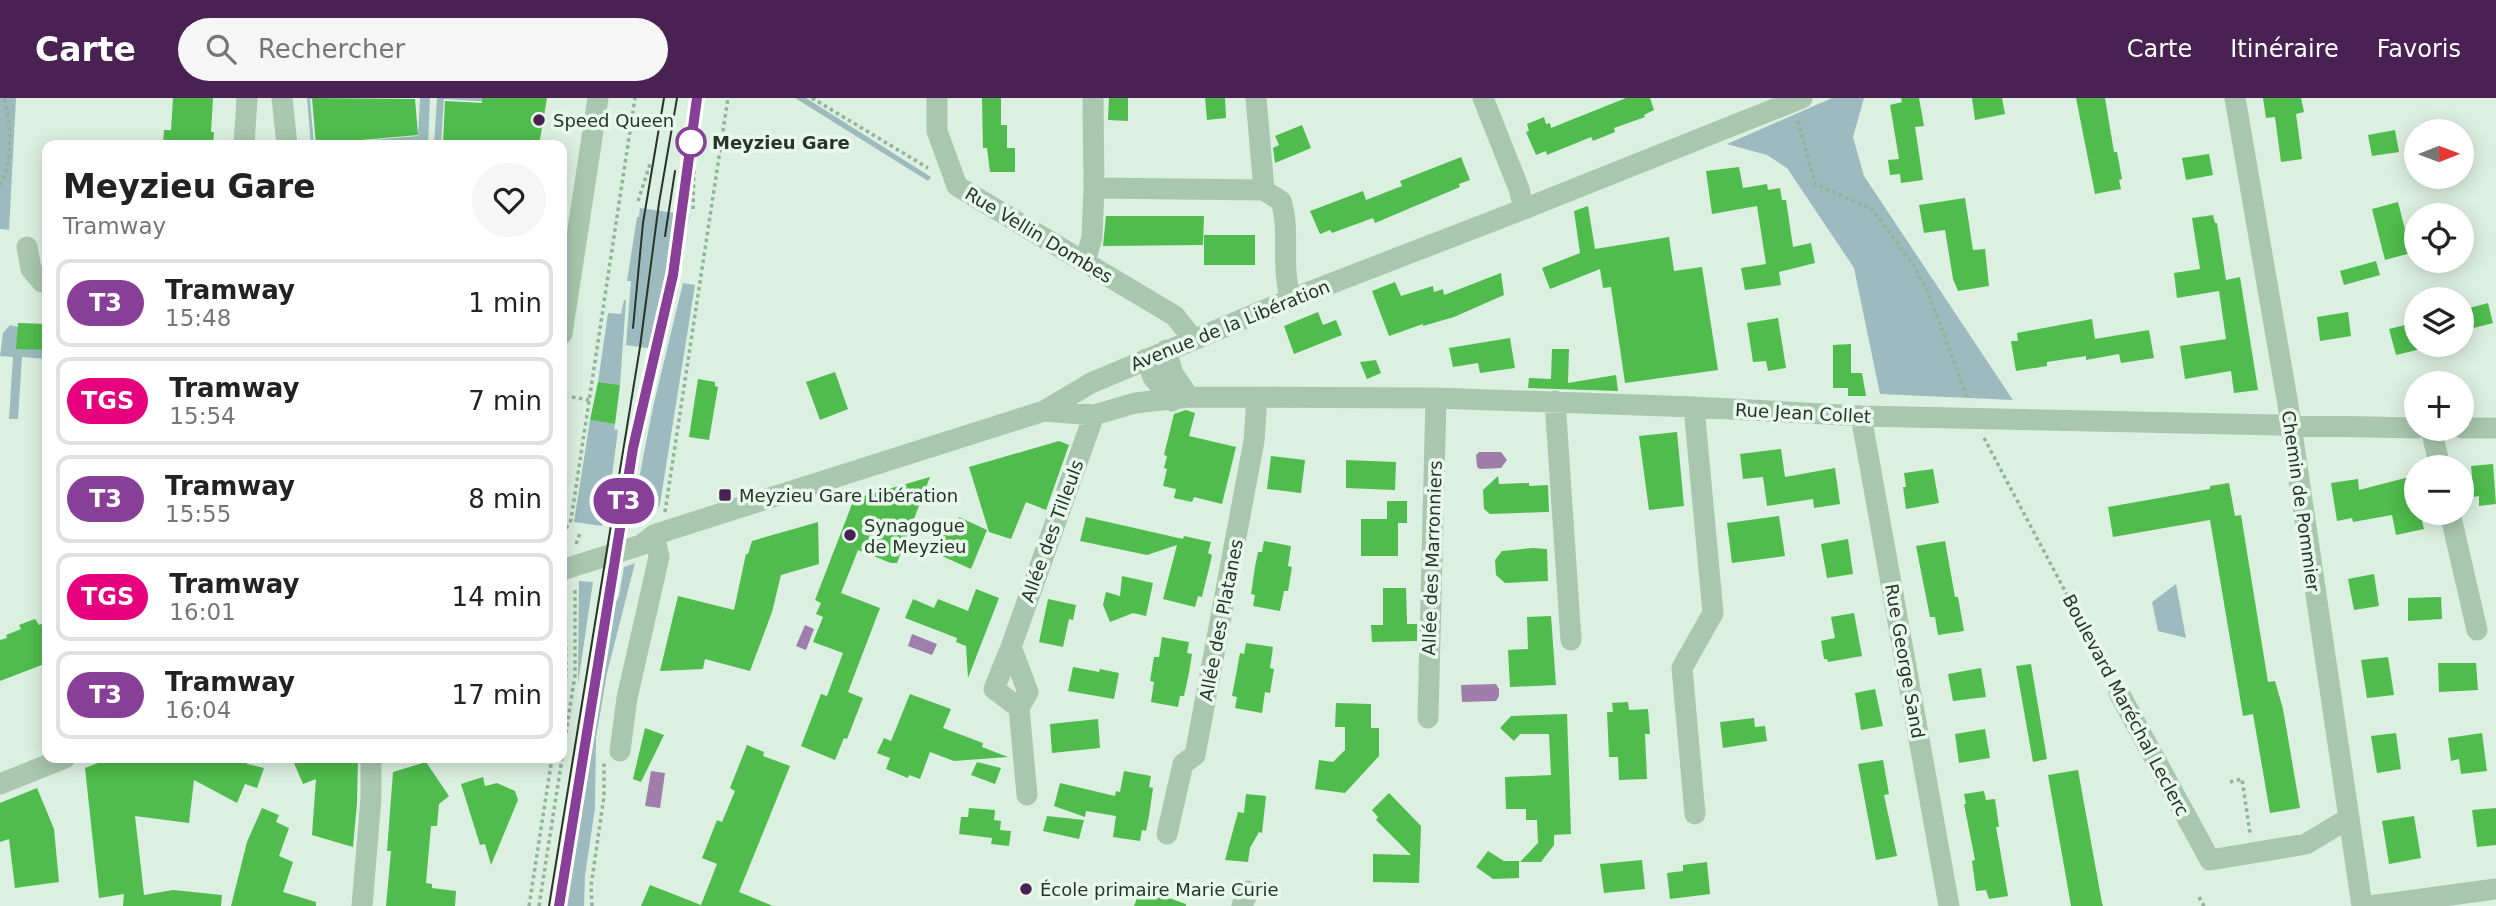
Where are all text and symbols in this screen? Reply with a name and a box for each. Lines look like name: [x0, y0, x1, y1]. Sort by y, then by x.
search box: [178, 18, 668, 81]
text: Carte: [35, 30, 136, 69]
icon: search: [202, 30, 240, 68]
text: Rechercher: [258, 34, 405, 64]
text: Carte: [2127, 35, 2192, 63]
text: Itinéraire: [2230, 35, 2339, 63]
text: Favoris: [2377, 35, 2461, 63]
place label: Speed Queen: [553, 110, 674, 131]
marker: Speed Queen: [531, 112, 547, 128]
north arrow: [2404, 119, 2474, 189]
map controls: [2404, 119, 2474, 525]
marker: Meyzieu Gare: [676, 127, 706, 157]
place label: Meyzieu Gare: [712, 132, 850, 153]
button: heart: [472, 163, 546, 237]
text: Meyzieu Gare: [63, 167, 316, 206]
street label: Rue Vellin Dombes: [961, 183, 1117, 287]
button: locate: [2404, 203, 2474, 273]
text: Tramway: [63, 213, 166, 239]
text: Tramway: [165, 275, 295, 305]
street label: Avenue de la Libération: [1127, 275, 1333, 375]
button: layers: [2404, 287, 2474, 357]
text: 1 min: [468, 288, 542, 318]
text: T3: [89, 289, 122, 317]
text: 15:48: [165, 305, 231, 331]
button: +: [2404, 371, 2474, 441]
text: Tramway: [169, 373, 299, 403]
text: 7 min: [468, 386, 542, 416]
text: TGS: [81, 387, 134, 415]
street label: Rue Jean Collet: [1734, 399, 1872, 427]
text: 15:54: [169, 403, 236, 429]
street label: Chemin de Pommier: [2278, 409, 2324, 594]
button: −: [2404, 455, 2474, 525]
street label: Allée des Tilleuls: [1016, 457, 1088, 605]
street label: Allée des Marronniers: [1418, 460, 1446, 656]
text: Tramway: [165, 471, 295, 501]
line badge: T3: [592, 478, 656, 524]
text: 8 min: [468, 484, 542, 514]
text: T3: [89, 485, 122, 513]
place label: Meyzieu Gare Libération: [739, 485, 958, 506]
text: T3: [607, 487, 641, 515]
marker: Meyzieu Gare Libération: [717, 487, 733, 503]
text: 15:55: [165, 501, 231, 527]
place label: Synagogue de Meyzieu: [864, 515, 966, 557]
marker: Synagogue de Meyzieu: [842, 527, 858, 543]
street label: Allée des Platanes: [1195, 537, 1247, 703]
text: Tramway: [169, 569, 299, 599]
text: 14 min: [452, 582, 542, 612]
street label: Rue George Sand: [1881, 582, 1929, 740]
text: TGS: [81, 583, 134, 611]
street label: Boulevard Maréchal Leclerc: [2058, 591, 2194, 819]
text: 16:01: [169, 599, 236, 625]
text: Tramway: [165, 667, 295, 697]
text: 17 min: [452, 680, 542, 710]
text: T3: [89, 681, 122, 709]
text: 16:04: [165, 697, 231, 723]
place label: École primaire Marie Curie: [1040, 879, 1278, 900]
marker: École primaire Marie Curie: [1018, 881, 1034, 897]

